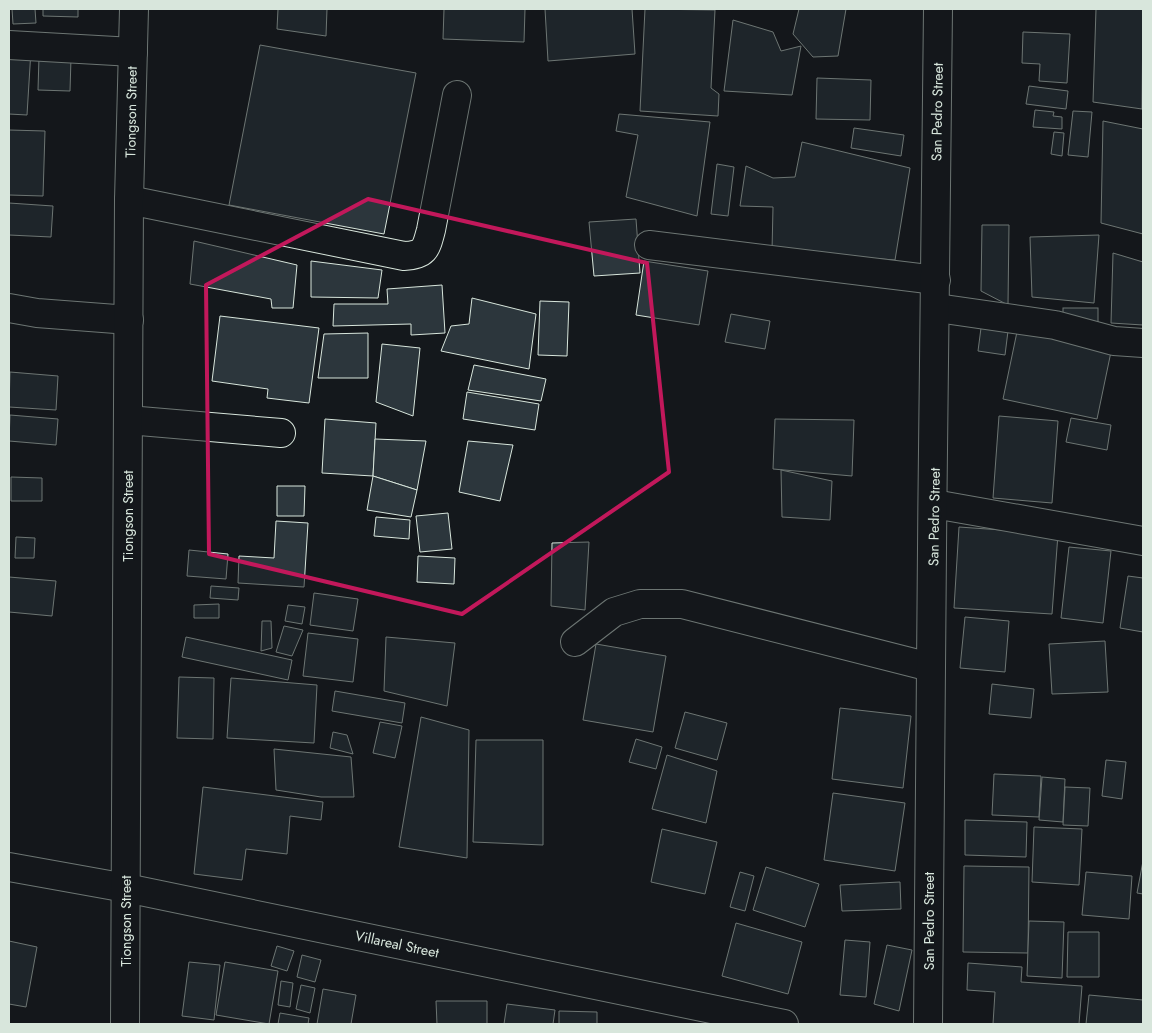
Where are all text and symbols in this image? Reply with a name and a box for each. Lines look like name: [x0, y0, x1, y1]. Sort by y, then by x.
street label: San Pedro Street: [926, 62, 948, 161]
street label: Tiongson Street: [120, 66, 142, 158]
street label: San Pedro Street: [923, 467, 945, 566]
street label: Tiongson Street: [118, 470, 138, 562]
street label: San Pedro Street: [919, 871, 939, 970]
street label: Tiongson Street: [116, 875, 136, 967]
street label: Villareal Street: [353, 925, 441, 963]

